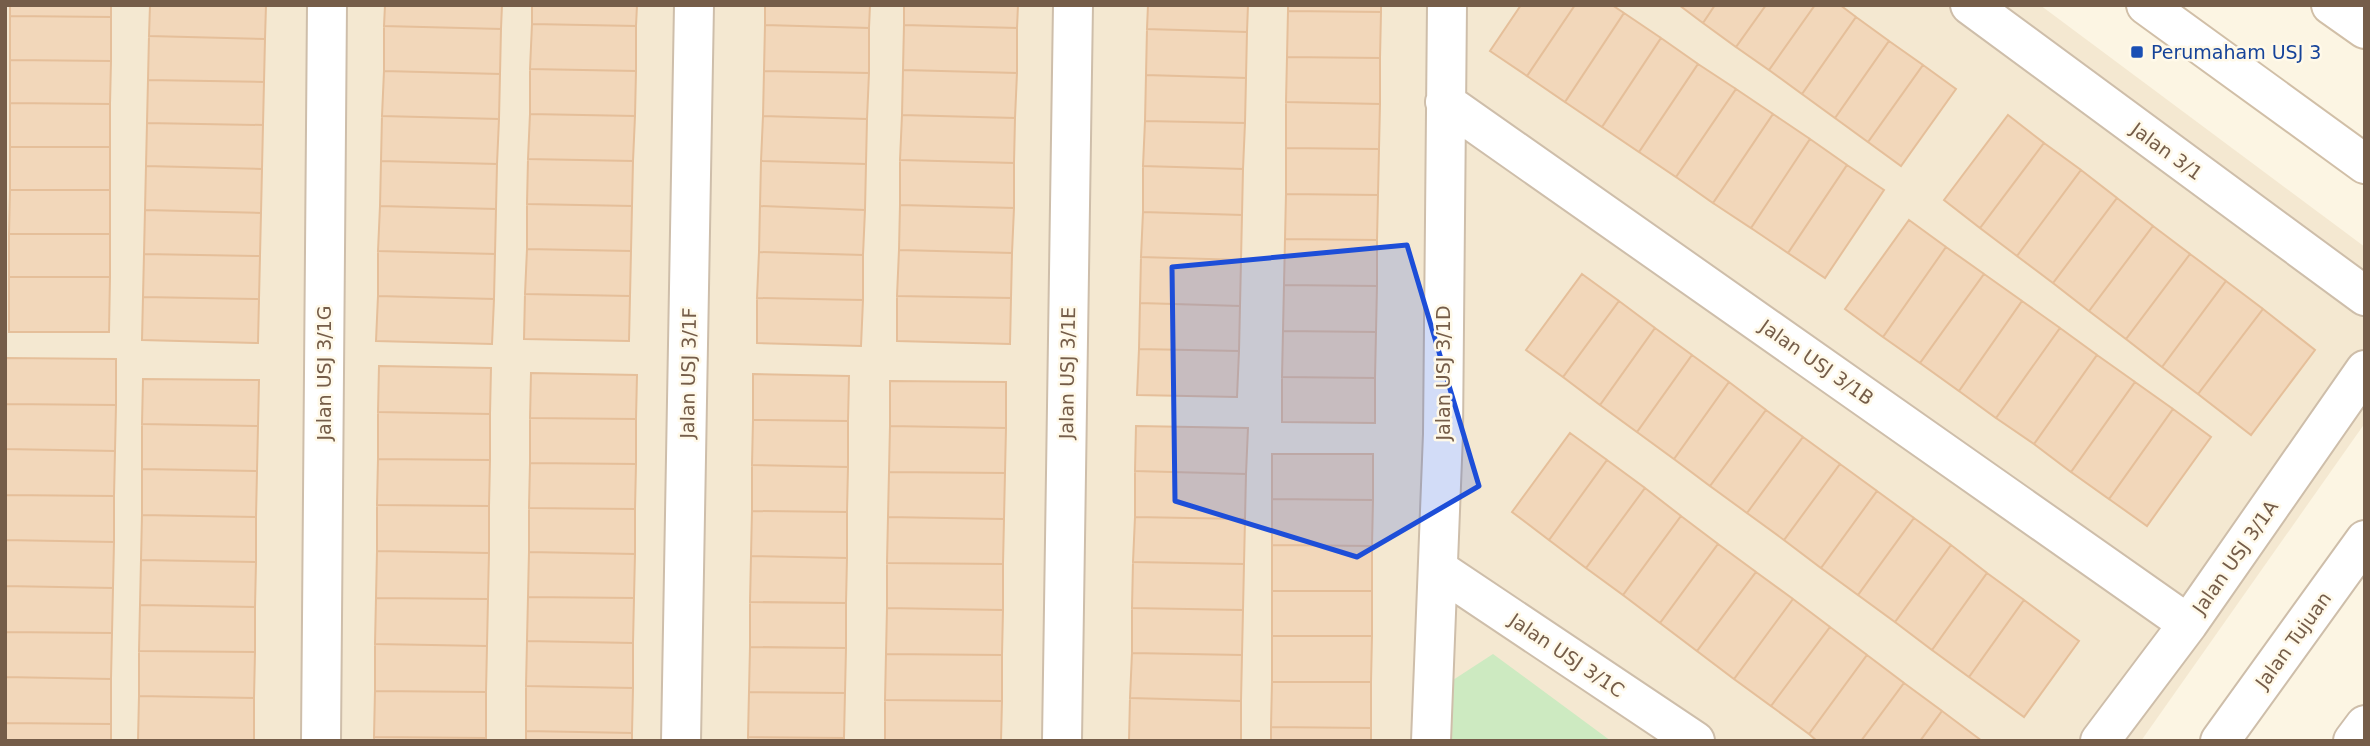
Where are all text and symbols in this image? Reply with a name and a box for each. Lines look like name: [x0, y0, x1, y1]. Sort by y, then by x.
place label: Perumaham USJ 3: [2151, 41, 2321, 63]
marker: Perumaham USJ 3: [2129, 44, 2145, 60]
street label: Jalan 3/1: [2126, 117, 2207, 184]
street label: Jalan USJ 3/1G: [313, 305, 335, 442]
street label: Jalan USJ 3/1D: [1432, 305, 1454, 442]
street label: Jalan USJ 3/1F: [676, 307, 700, 440]
street label: Jalan USJ 3/1E: [1055, 307, 1079, 440]
street label: Jalan USJ 3/1B: [1755, 314, 1878, 409]
street label: Jalan USJ 3/1A: [2187, 496, 2282, 619]
street label: Jalan Tujuan: [2250, 587, 2335, 693]
street label: Jalan USJ 3/1C: [1505, 608, 1629, 702]

